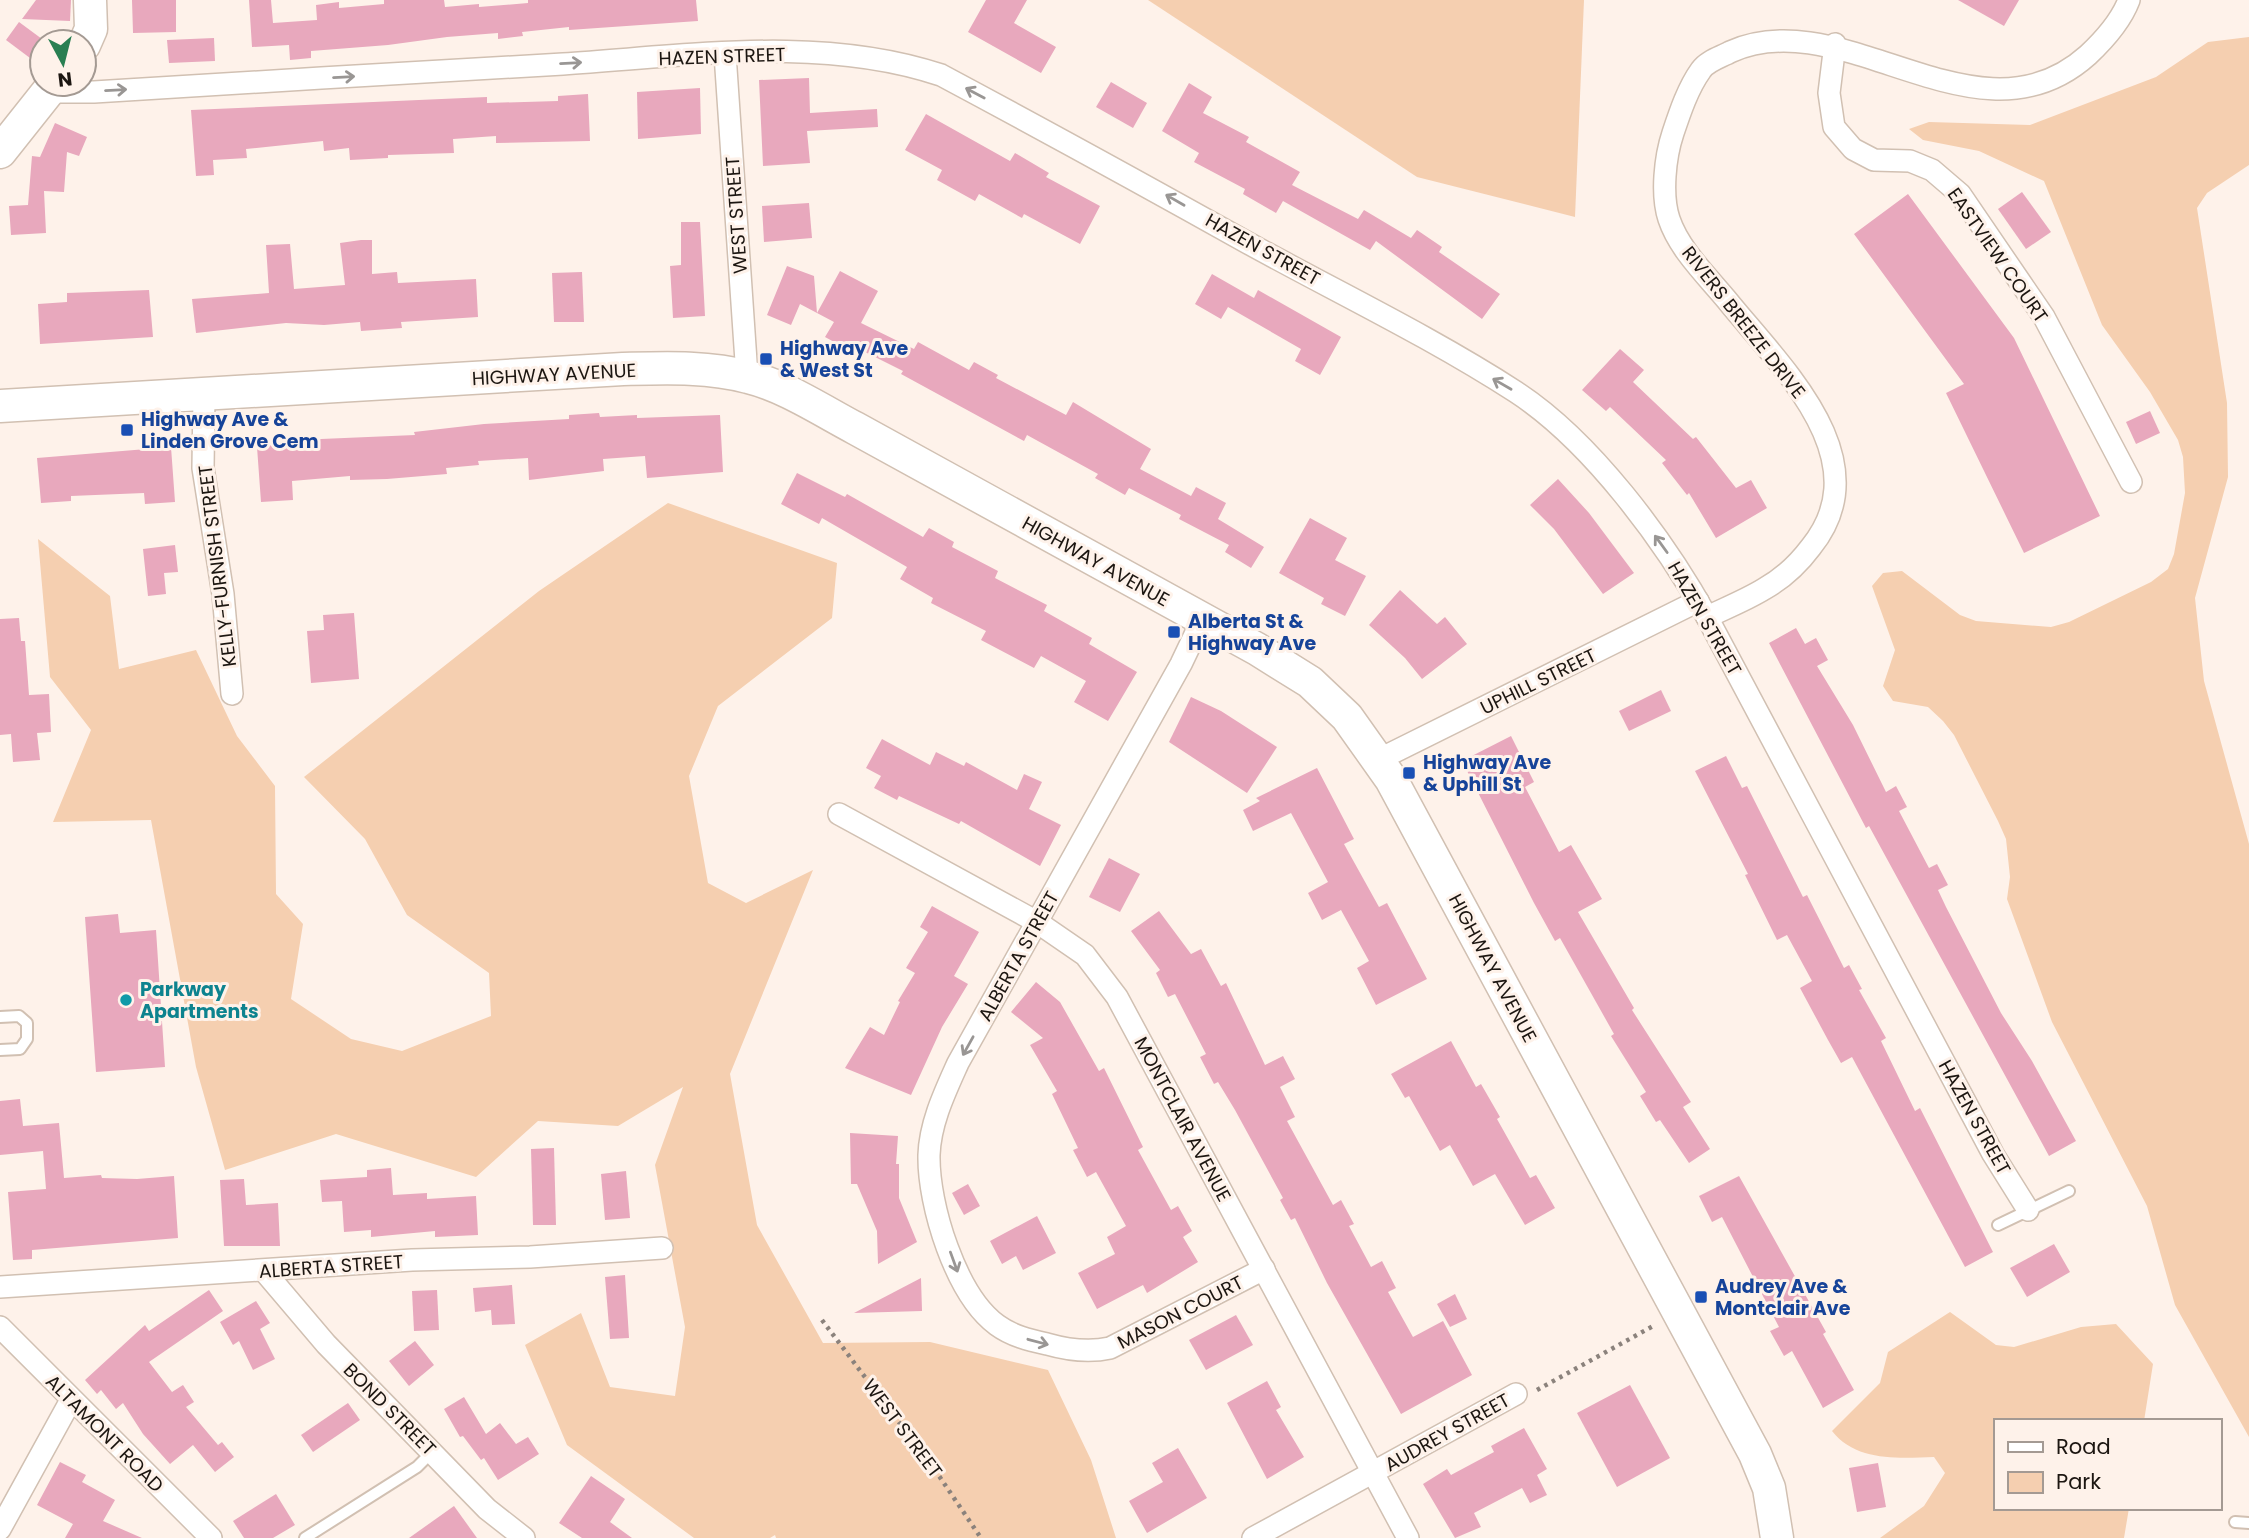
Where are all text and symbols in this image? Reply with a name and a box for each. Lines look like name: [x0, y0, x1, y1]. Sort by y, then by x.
north arrow: [28, 28, 98, 98]
street label: HAZEN STREET: [658, 41, 786, 72]
one-way arrow: [559, 57, 582, 70]
text: N: [56, 65, 74, 94]
one-way arrow: [332, 70, 354, 83]
one-way arrow: [105, 83, 127, 96]
one-way arrow: [965, 86, 985, 100]
street label: WEST STREET: [719, 155, 754, 275]
street label: EASTVIEW COURT: [1941, 182, 2054, 328]
one-way arrow: [1166, 193, 1186, 207]
street label: HAZEN STREET: [1201, 207, 1325, 292]
street label: RIVERS BREEZE DRIVE: [1676, 240, 1812, 404]
place label: Highway Ave & West St: [780, 335, 908, 384]
marker: Highway Ave & West St: [758, 351, 774, 367]
street label: HIGHWAY AVENUE: [471, 357, 637, 392]
one-way arrow: [1492, 377, 1512, 391]
place label: Highway Ave & Linden Grove Cem: [141, 406, 319, 455]
marker: Highway Ave & Linden Grove Cem: [119, 422, 135, 438]
street label: KELLY-FURNISH STREET: [192, 463, 243, 668]
street label: HIGHWAY AVENUE: [1017, 510, 1174, 613]
one-way arrow: [1653, 536, 1668, 554]
street label: HAZEN STREET: [1661, 556, 1748, 680]
place label: Alberta St & Highway Ave: [1188, 608, 1316, 657]
marker: Alberta St & Highway Ave: [1166, 624, 1182, 640]
street label: UPHILL STREET: [1476, 642, 1601, 721]
place label: Highway Ave & Uphill St: [1423, 749, 1551, 798]
marker: Highway Ave & Uphill St: [1401, 765, 1417, 781]
street label: ALBERTA STREET: [972, 886, 1065, 1026]
street label: HIGHWAY AVENUE: [1442, 889, 1543, 1047]
place label: Parkway Apartments: [140, 976, 259, 1025]
marker: Parkway Apartments: [118, 992, 134, 1008]
street label: MONTCLAIR AVENUE: [1128, 1032, 1237, 1206]
one-way arrow: [961, 1035, 975, 1055]
street label: HAZEN STREET: [1932, 1055, 2017, 1179]
street label: ALBERTA STREET: [258, 1248, 404, 1285]
one-way arrow: [949, 1251, 962, 1273]
street label: MASON COURT: [1113, 1269, 1248, 1356]
place label: Audrey Ave & Montclair Ave: [1715, 1273, 1851, 1322]
marker: Audrey Ave & Montclair Ave: [1693, 1289, 1709, 1305]
one-way arrow: [1026, 1336, 1049, 1349]
street label: BOND STREET: [337, 1357, 442, 1462]
street label: ALTAMONT ROAD: [40, 1368, 170, 1498]
street label: WEST STREET: [856, 1373, 949, 1483]
street label: AUDREY STREET: [1380, 1387, 1515, 1478]
legend: [1994, 1419, 2221, 1510]
text: Road: [2056, 1432, 2111, 1461]
text: Park: [2056, 1467, 2101, 1496]

